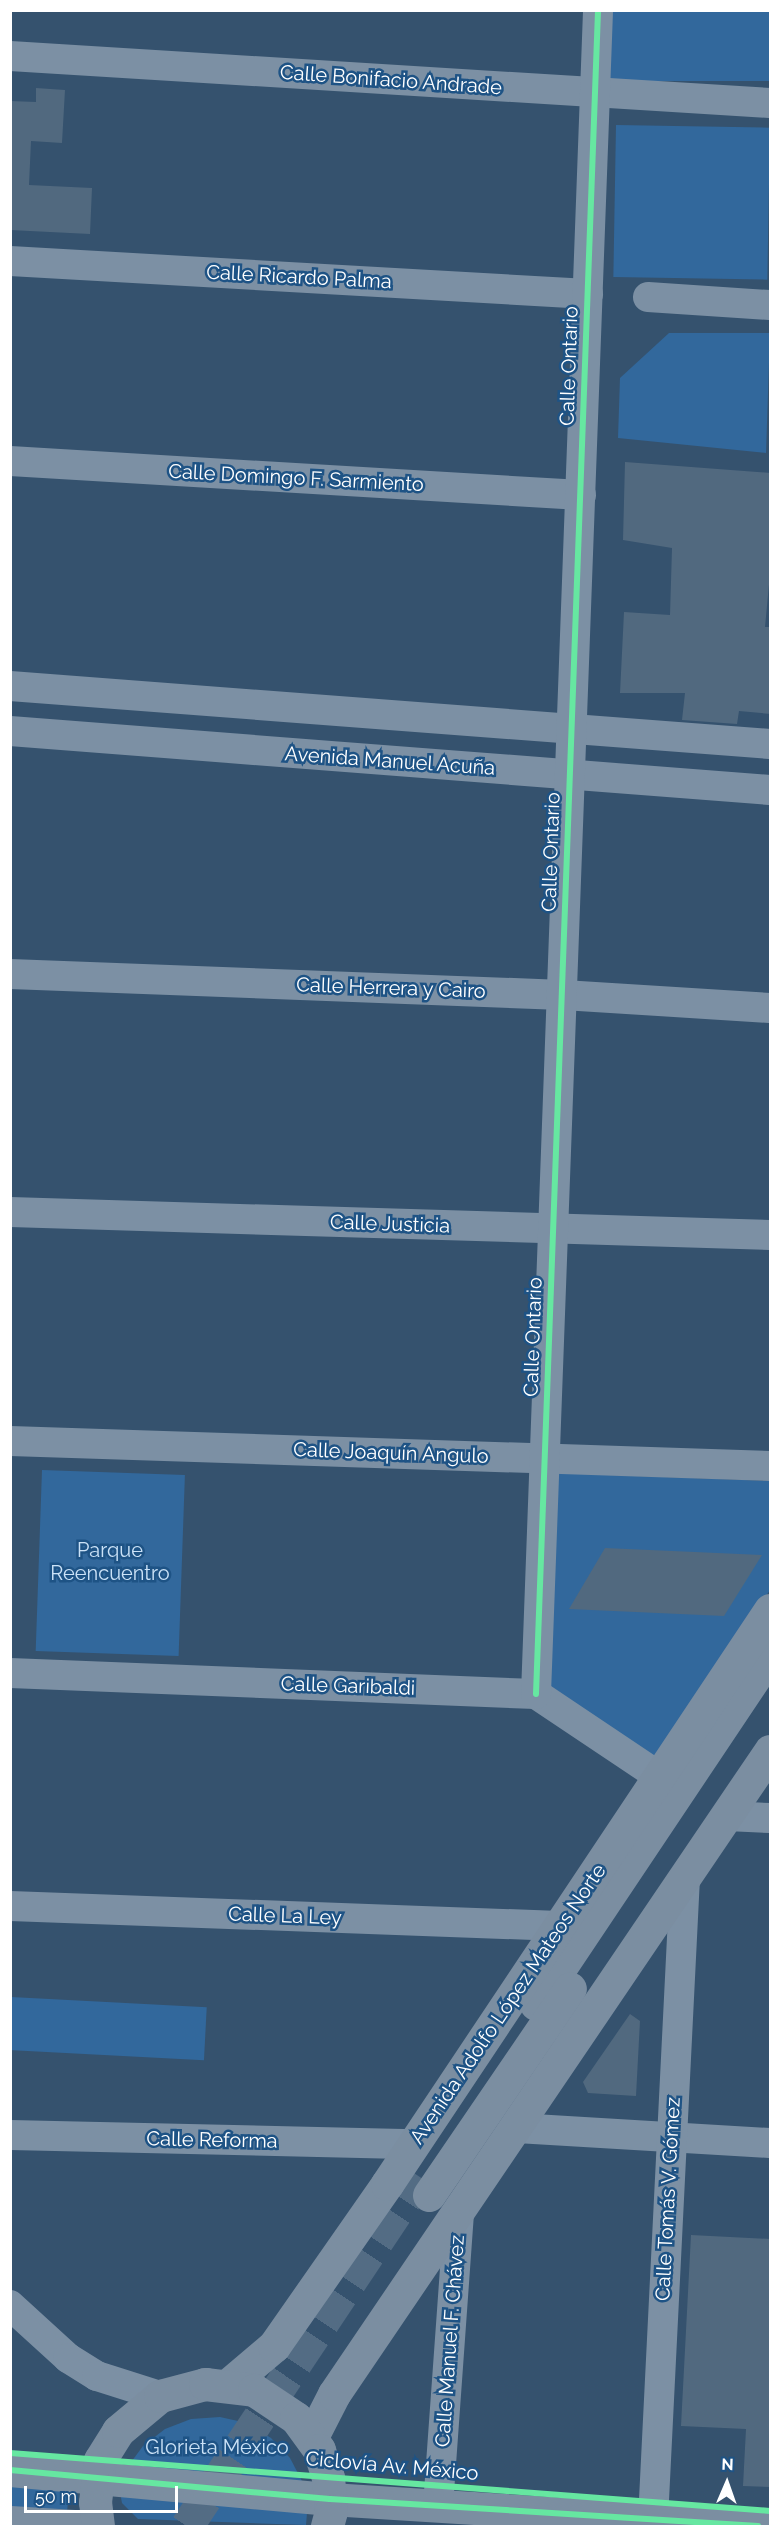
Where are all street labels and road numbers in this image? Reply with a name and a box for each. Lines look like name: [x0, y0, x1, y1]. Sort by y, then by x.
street label: Calle Bonifacio Andrade: [279, 60, 503, 100]
street label: Calle Ricardo Palma: [206, 260, 392, 294]
street label: Calle Ontario: [555, 306, 583, 426]
street label: Calle Domingo F. Sarmiento: [168, 459, 424, 497]
street label: Avenida Manuel Acuña: [283, 742, 497, 780]
street label: Calle Ontario: [537, 792, 565, 912]
street label: Calle Herrera y Cairo: [295, 973, 487, 1003]
street label: Calle Justicia: [329, 1210, 451, 1238]
street label: Calle Ontario: [519, 1277, 547, 1397]
street label: Calle Joaquín Angulo: [292, 1438, 490, 1468]
street label: Calle Garibaldi: [280, 1672, 416, 1700]
street label: Avenida Adolfo López Mateos Norte: [405, 1859, 611, 2149]
street label: Calle La Ley: [228, 1902, 342, 1930]
street label: Calle Tomás V. Gómez: [651, 2096, 685, 2302]
street label: Calle Reforma: [146, 2127, 278, 2153]
street label: Calle Manuel F. Chávez: [431, 2234, 469, 2448]
street label: Ciclovía Av. México: [304, 2446, 480, 2486]

